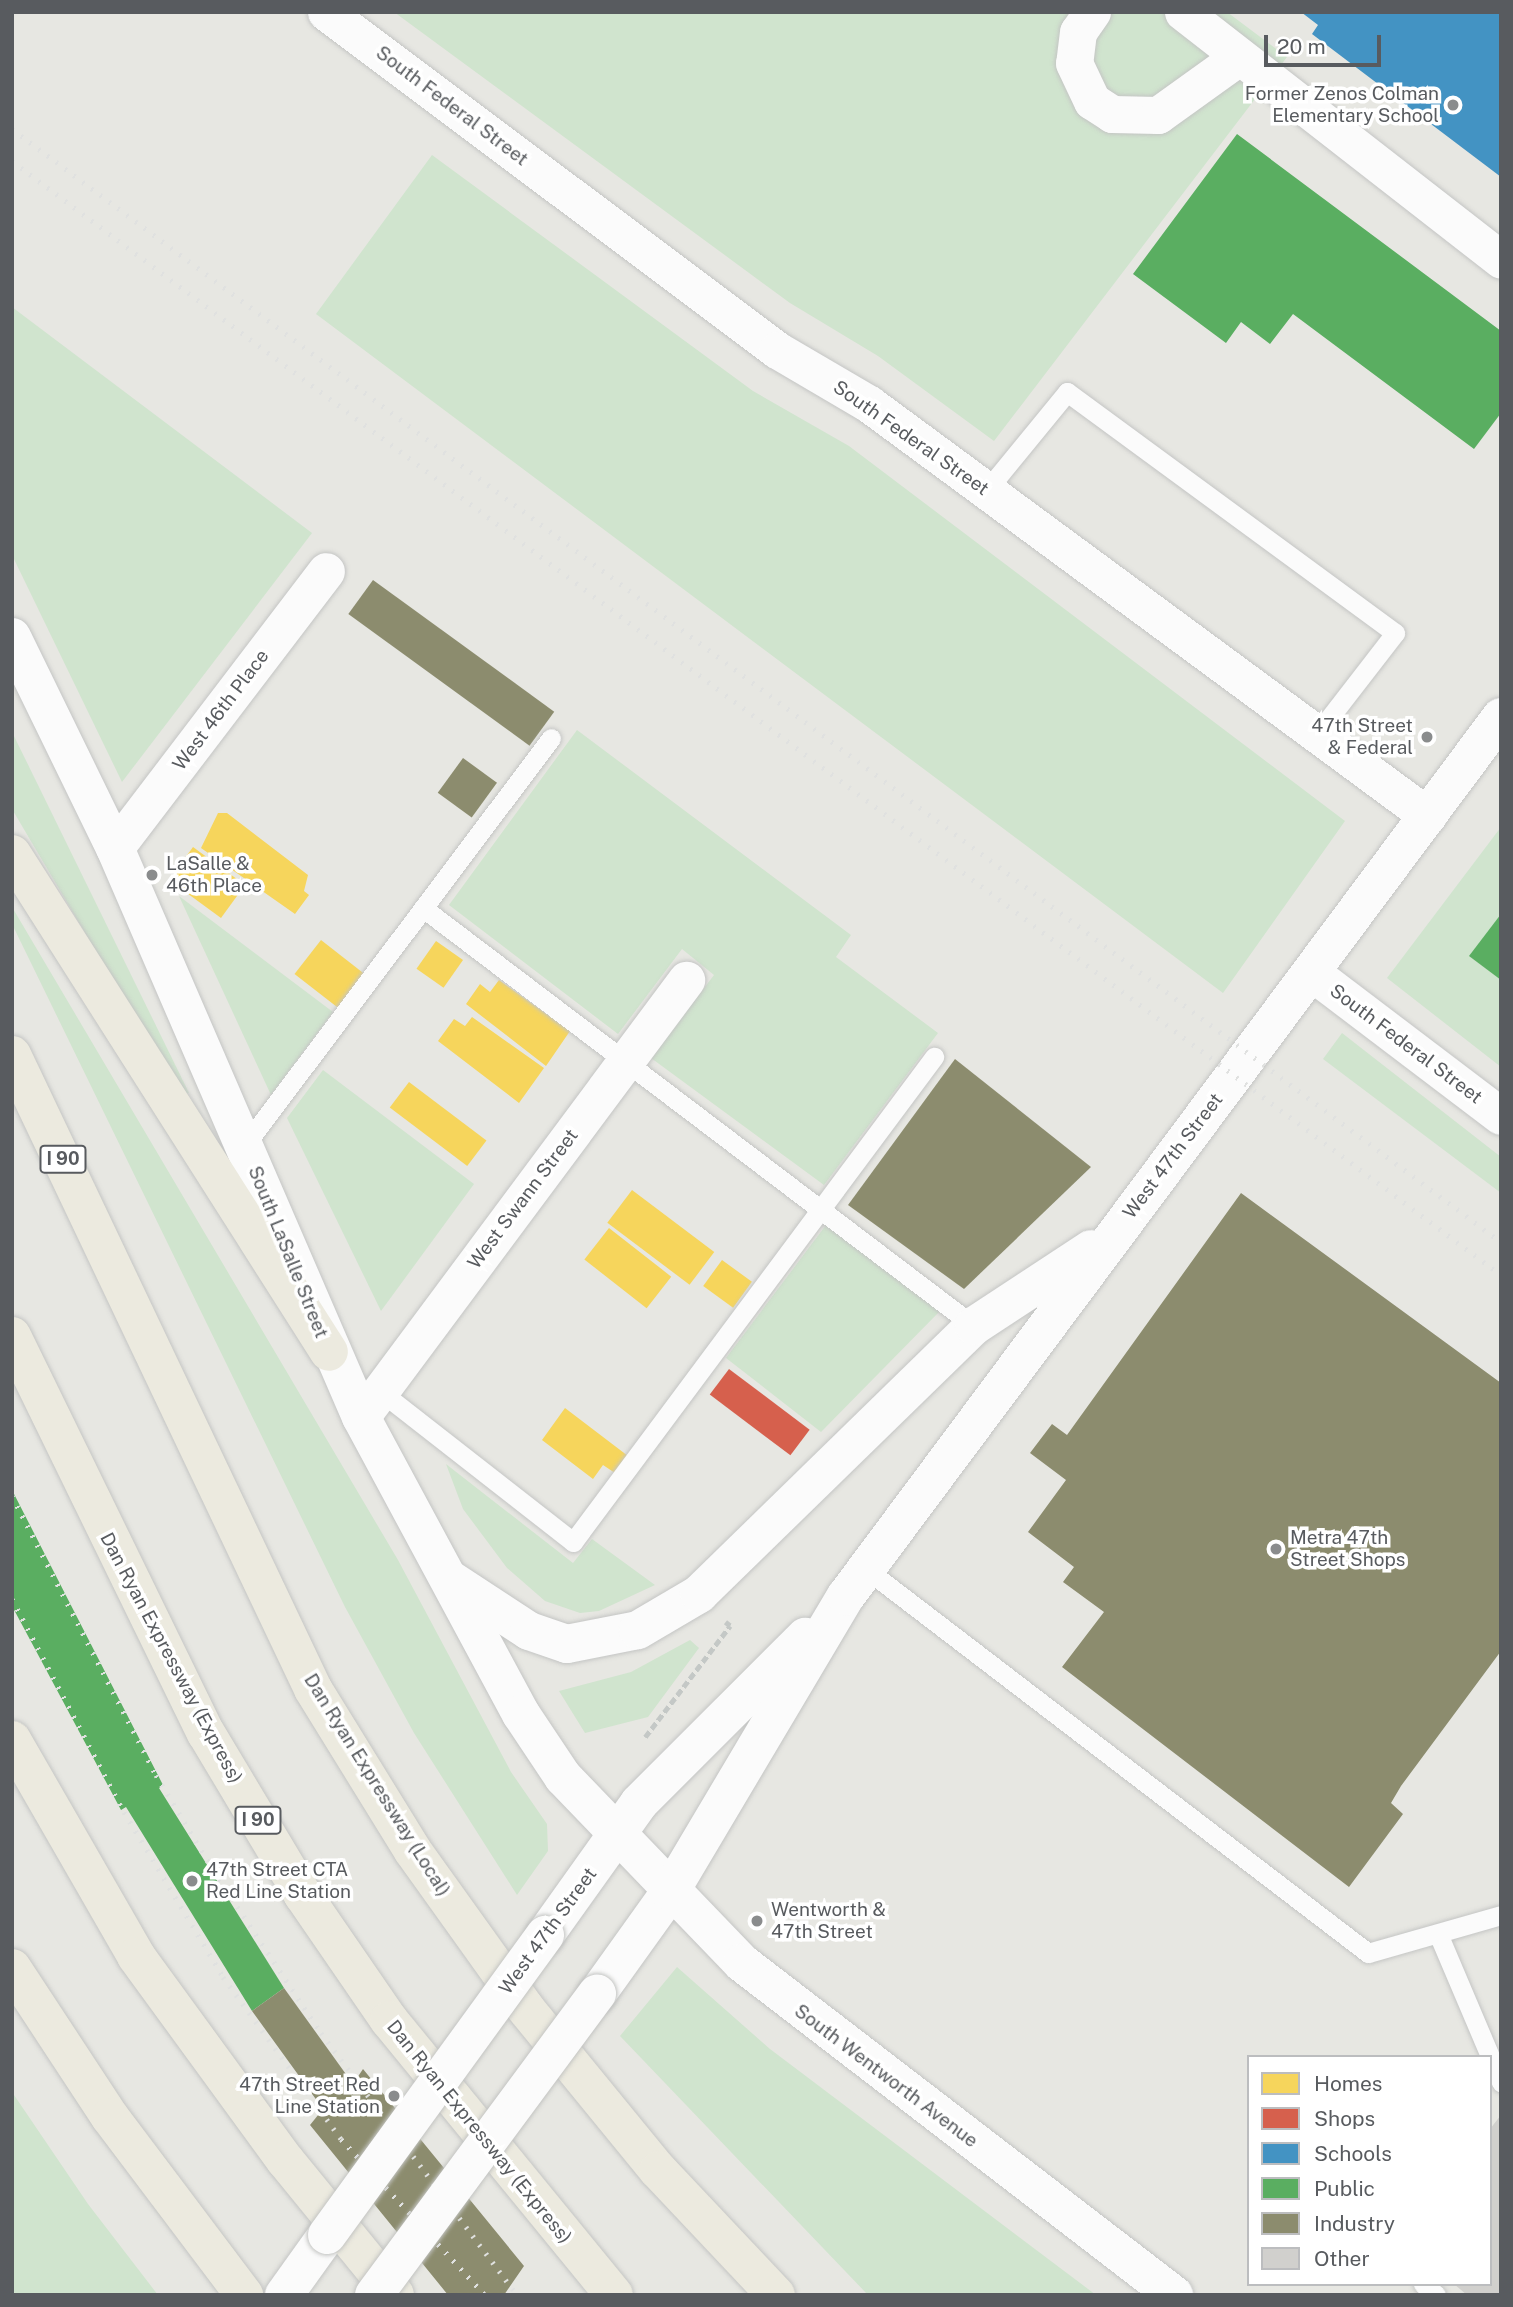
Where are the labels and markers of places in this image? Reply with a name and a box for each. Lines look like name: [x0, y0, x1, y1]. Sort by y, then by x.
place label: Former Zenos Colman Elementary School: [1245, 83, 1439, 127]
marker: Former Zenos Colman Elementary School: [1445, 97, 1461, 113]
place label: 47th Street & Federal: [1311, 715, 1413, 759]
marker: 47th Street & Federal: [1419, 729, 1435, 745]
place label: LaSalle & 46th Place: [166, 853, 262, 897]
marker: LaSalle & 46th Place: [144, 867, 160, 883]
place label: Metra 47th Street Shops: [1290, 1527, 1405, 1571]
marker: Metra 47th Street Shops: [1268, 1541, 1284, 1557]
place label: 47th Street CTA Red Line Station: [206, 1859, 351, 1903]
marker: 47th Street CTA Red Line Station: [184, 1873, 200, 1889]
place label: Wentworth & 47th Street: [771, 1899, 886, 1943]
marker: Wentworth & 47th Street: [749, 1913, 765, 1929]
place label: 47th Street Red Line Station: [239, 2074, 380, 2118]
marker: 47th Street Red Line Station: [386, 2088, 402, 2104]

